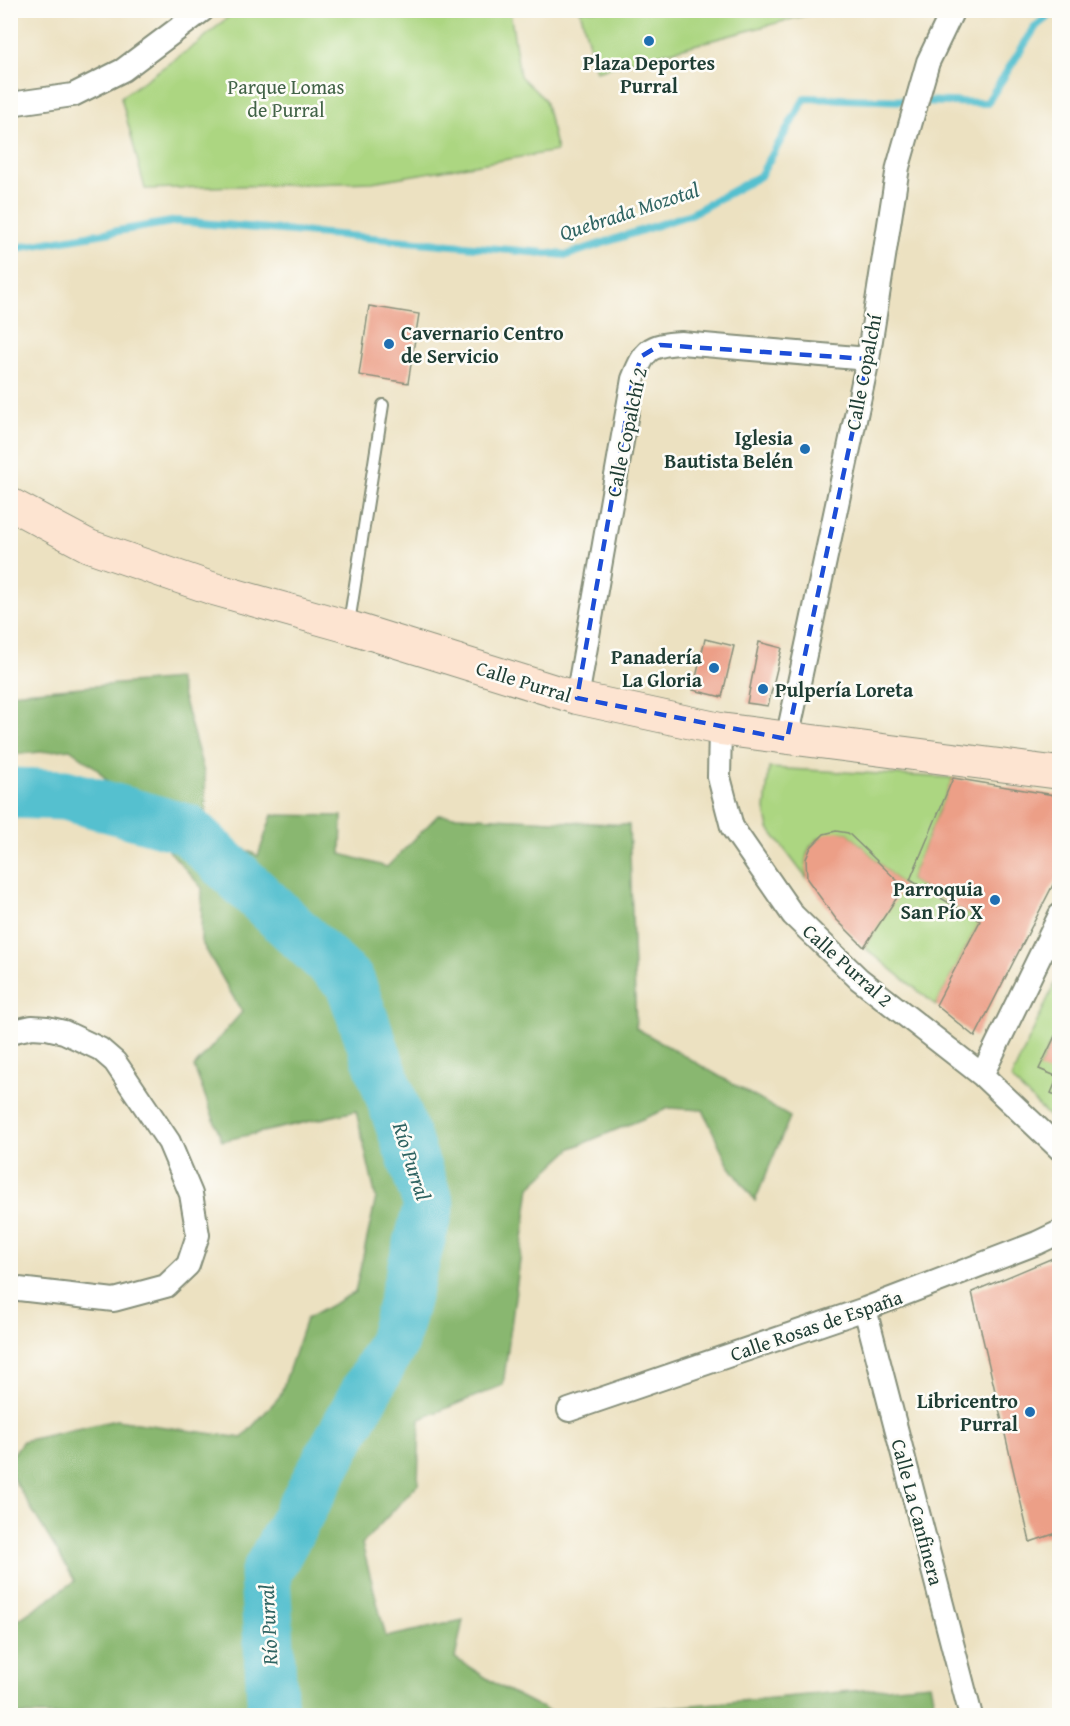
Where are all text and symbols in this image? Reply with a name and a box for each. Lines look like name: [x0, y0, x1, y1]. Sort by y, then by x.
marker: Plaza Deportes Purral: [642, 34, 656, 48]
place label: Plaza Deportes Purral: [583, 48, 715, 100]
park label: Parque Lomas de Purral: [228, 72, 345, 124]
water label: Quebrada Mozotal: [555, 174, 703, 248]
street label: Calle Copalchí: [838, 311, 889, 433]
place label: Cavernario Centro de Servicio: [401, 318, 564, 370]
marker: Cavernario Centro de Servicio: [382, 337, 396, 351]
street label: Calle Copalchí 2: [598, 365, 654, 499]
place label: Iglesia Bautista Belén: [664, 423, 794, 475]
marker: Iglesia Bautista Belén: [798, 442, 812, 456]
place label: Panadería La Gloria: [611, 642, 703, 694]
street label: Calle Purral: [473, 653, 576, 709]
marker: Panadería La Gloria: [707, 661, 721, 675]
place label: Pulpería Loreta: [775, 675, 914, 704]
marker: Pulpería Loreta: [756, 682, 770, 696]
place label: Parroquia San Pío X: [893, 874, 984, 926]
marker: Parroquia San Pío X: [988, 893, 1002, 907]
street label: Calle Purral 2: [797, 917, 899, 1013]
water label: Río Purral: [384, 1117, 439, 1204]
street label: Calle Rosas de España: [726, 1282, 906, 1368]
place label: Libricentro Purral: [917, 1386, 1018, 1438]
marker: Libricentro Purral: [1023, 1405, 1037, 1419]
street label: Calle La Canfinera: [884, 1435, 952, 1589]
water label: Río Purral: [250, 1584, 286, 1667]

